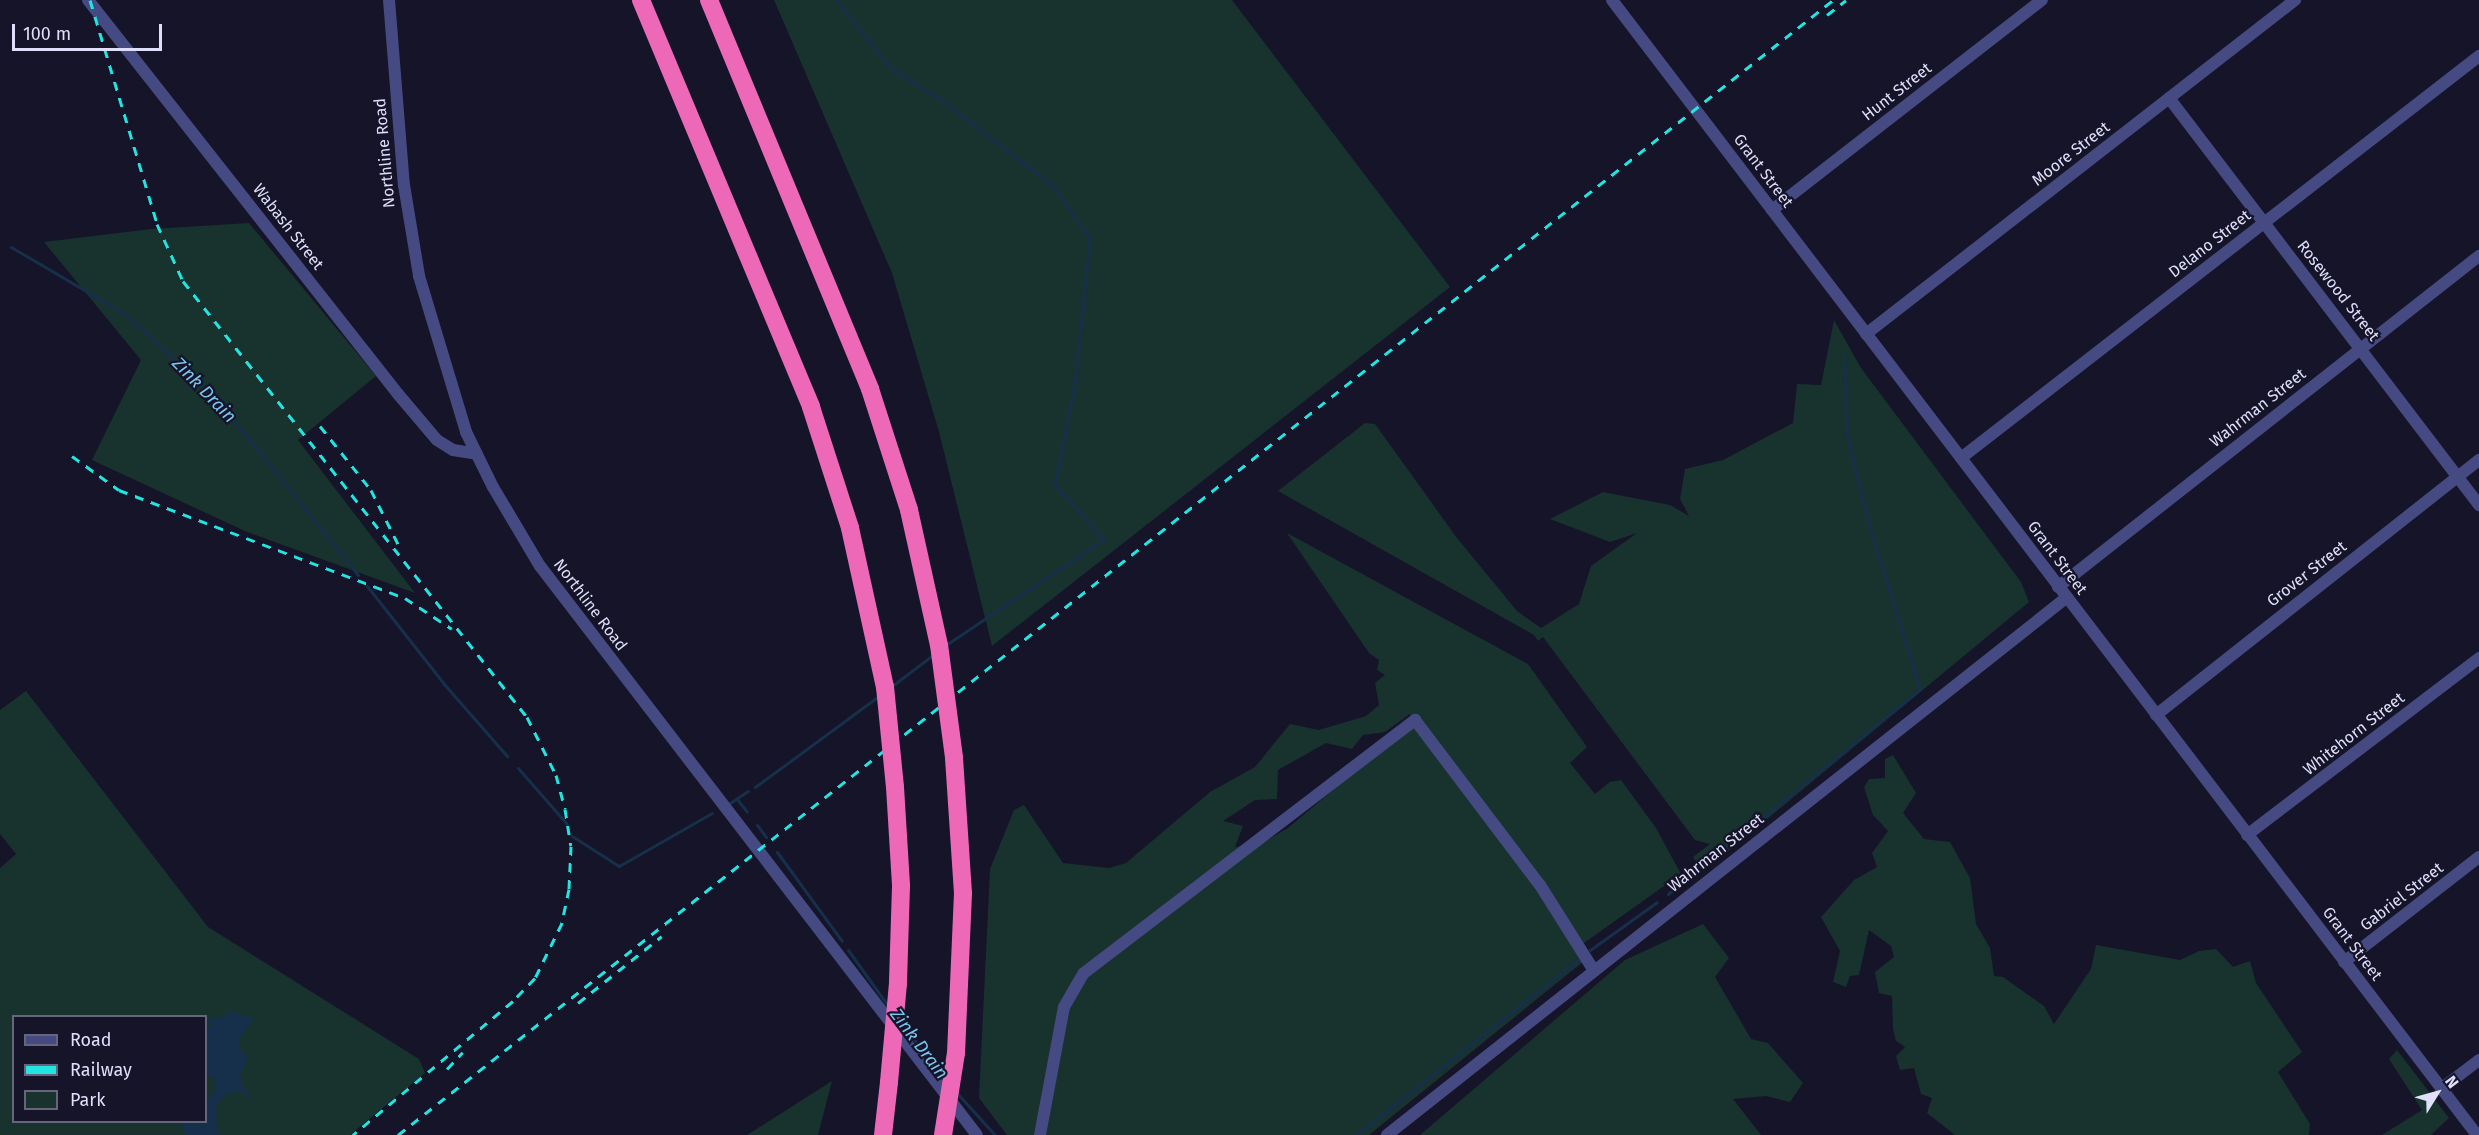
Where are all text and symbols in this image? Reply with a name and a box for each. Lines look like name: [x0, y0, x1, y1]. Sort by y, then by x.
scale bar: [15, 12, 165, 50]
text: 100 m: [23, 23, 71, 45]
street label: Hunt Street: [1858, 59, 1936, 125]
street label: Northline Road: [371, 97, 399, 209]
street label: Moore Street: [2028, 118, 2114, 190]
street label: Grant Street: [1729, 130, 1797, 212]
street label: Wabash Street: [248, 180, 328, 274]
street label: Delano Street: [2165, 206, 2255, 282]
street label: Rosewood Street: [2293, 237, 2383, 345]
water label: Zink Drain: [167, 353, 241, 427]
street label: Wahrman Street: [2206, 365, 2310, 451]
street label: Grant Street: [2023, 517, 2091, 599]
street label: Grover Street: [2263, 537, 2351, 611]
street label: Northline Road: [549, 555, 631, 655]
street label: Whitehorn Street: [2300, 688, 2408, 780]
street label: Wahrman Street: [1664, 810, 1768, 896]
street label: Gabriel Street: [2357, 859, 2447, 935]
street label: Grant Street: [2318, 903, 2386, 985]
water label: Zink Drain: [885, 1004, 953, 1084]
legend: [12, 1015, 207, 1123]
text: Road: [70, 1029, 112, 1051]
text: Railway: [70, 1059, 132, 1081]
north arrow: [2407, 1063, 2467, 1123]
text: N: [2441, 1072, 2463, 1092]
text: Park: [70, 1089, 105, 1111]

